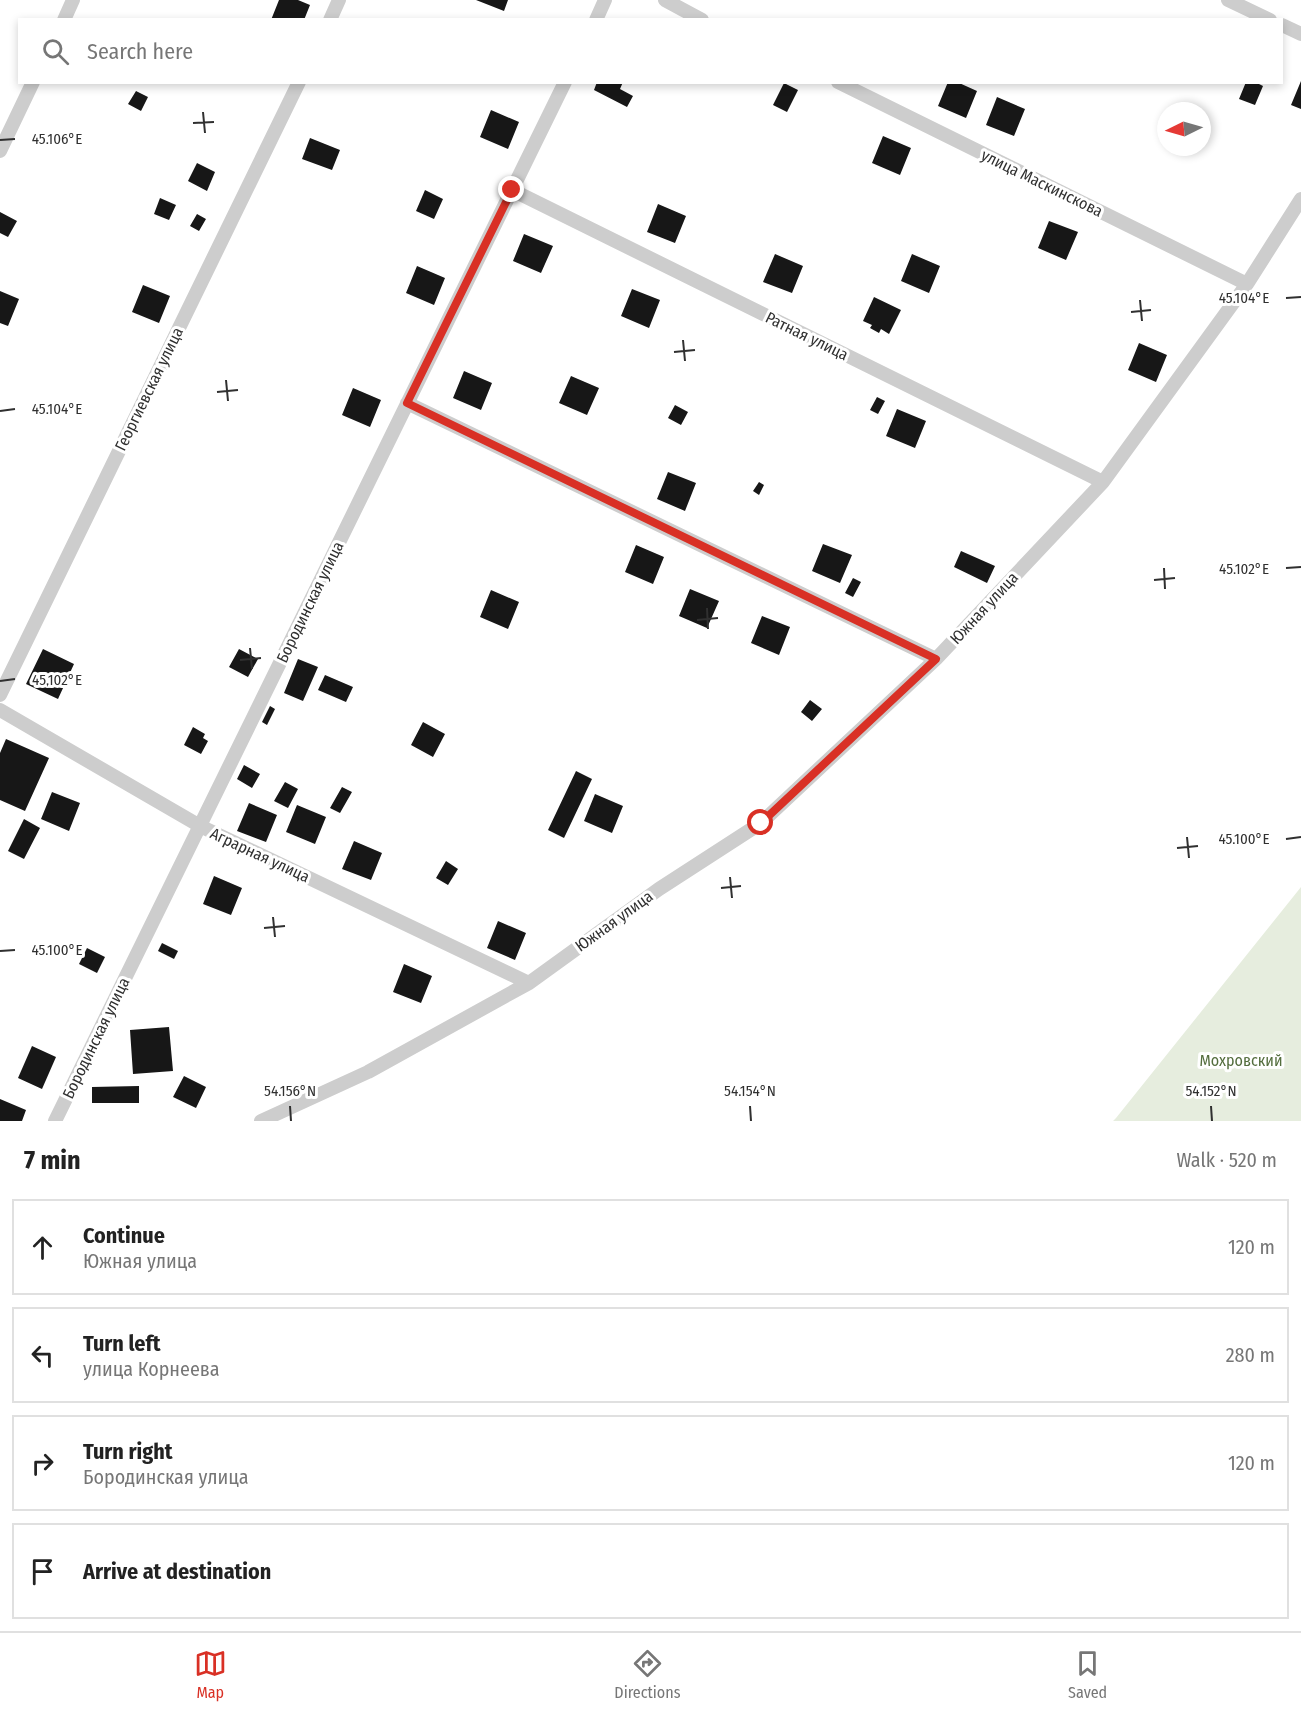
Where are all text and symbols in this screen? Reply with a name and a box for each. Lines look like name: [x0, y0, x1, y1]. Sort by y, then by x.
search box: [18, 18, 1283, 84]
icon: search: [39, 35, 72, 68]
text: Search here: [87, 38, 193, 65]
north arrow: [1157, 102, 1211, 156]
text: 45.106°E: [32, 130, 82, 148]
street label: улица Маскинскова: [978, 145, 1106, 221]
route end: [498, 176, 524, 202]
text: 45.104°E: [1219, 289, 1269, 307]
street label: Ратная улица: [763, 308, 852, 364]
street label: Георгиевская улица: [111, 324, 187, 454]
text: 45.104°E: [32, 400, 82, 418]
street label: Бородинская улица: [272, 538, 348, 666]
text: 45.102°E: [1219, 560, 1269, 578]
street label: Южная улица: [946, 568, 1022, 648]
text: 45.102°E: [32, 671, 82, 689]
route start: [747, 809, 773, 835]
street label: Аграрная улица: [207, 824, 313, 886]
text: 45.100°E: [1218, 830, 1270, 848]
street label: Южная улица: [571, 886, 657, 956]
text: 45.100°E: [31, 941, 83, 959]
street label: Бородинская улица: [58, 974, 134, 1102]
park label: Мохровский: [1199, 1051, 1283, 1070]
text: 54.156°N: [264, 1082, 316, 1100]
text: 54.154°N: [724, 1082, 776, 1100]
text: 54.152°N: [1185, 1082, 1237, 1100]
text: 7 min: [24, 1145, 81, 1176]
text: Walk · 520 m: [1176, 1148, 1277, 1172]
text: Continue: [83, 1222, 165, 1249]
icon: ahead: [26, 1231, 59, 1264]
text: 120 m: [1228, 1235, 1275, 1259]
text: Южная улица: [83, 1249, 197, 1273]
text: Turn left: [83, 1330, 161, 1357]
icon: left: [26, 1339, 59, 1372]
text: 280 m: [1226, 1343, 1275, 1367]
text: улица Корнеева: [83, 1357, 219, 1381]
text: Turn right: [83, 1438, 172, 1465]
icon: right: [26, 1447, 59, 1480]
text: 120 m: [1228, 1451, 1275, 1475]
text: Бородинская улица: [83, 1465, 249, 1489]
icon: arrive: [26, 1555, 59, 1588]
text: Arrive at destination: [83, 1558, 271, 1585]
tab: Map: [194, 1647, 227, 1702]
tab: Directions: [614, 1647, 681, 1702]
tab: Saved: [1068, 1647, 1107, 1702]

